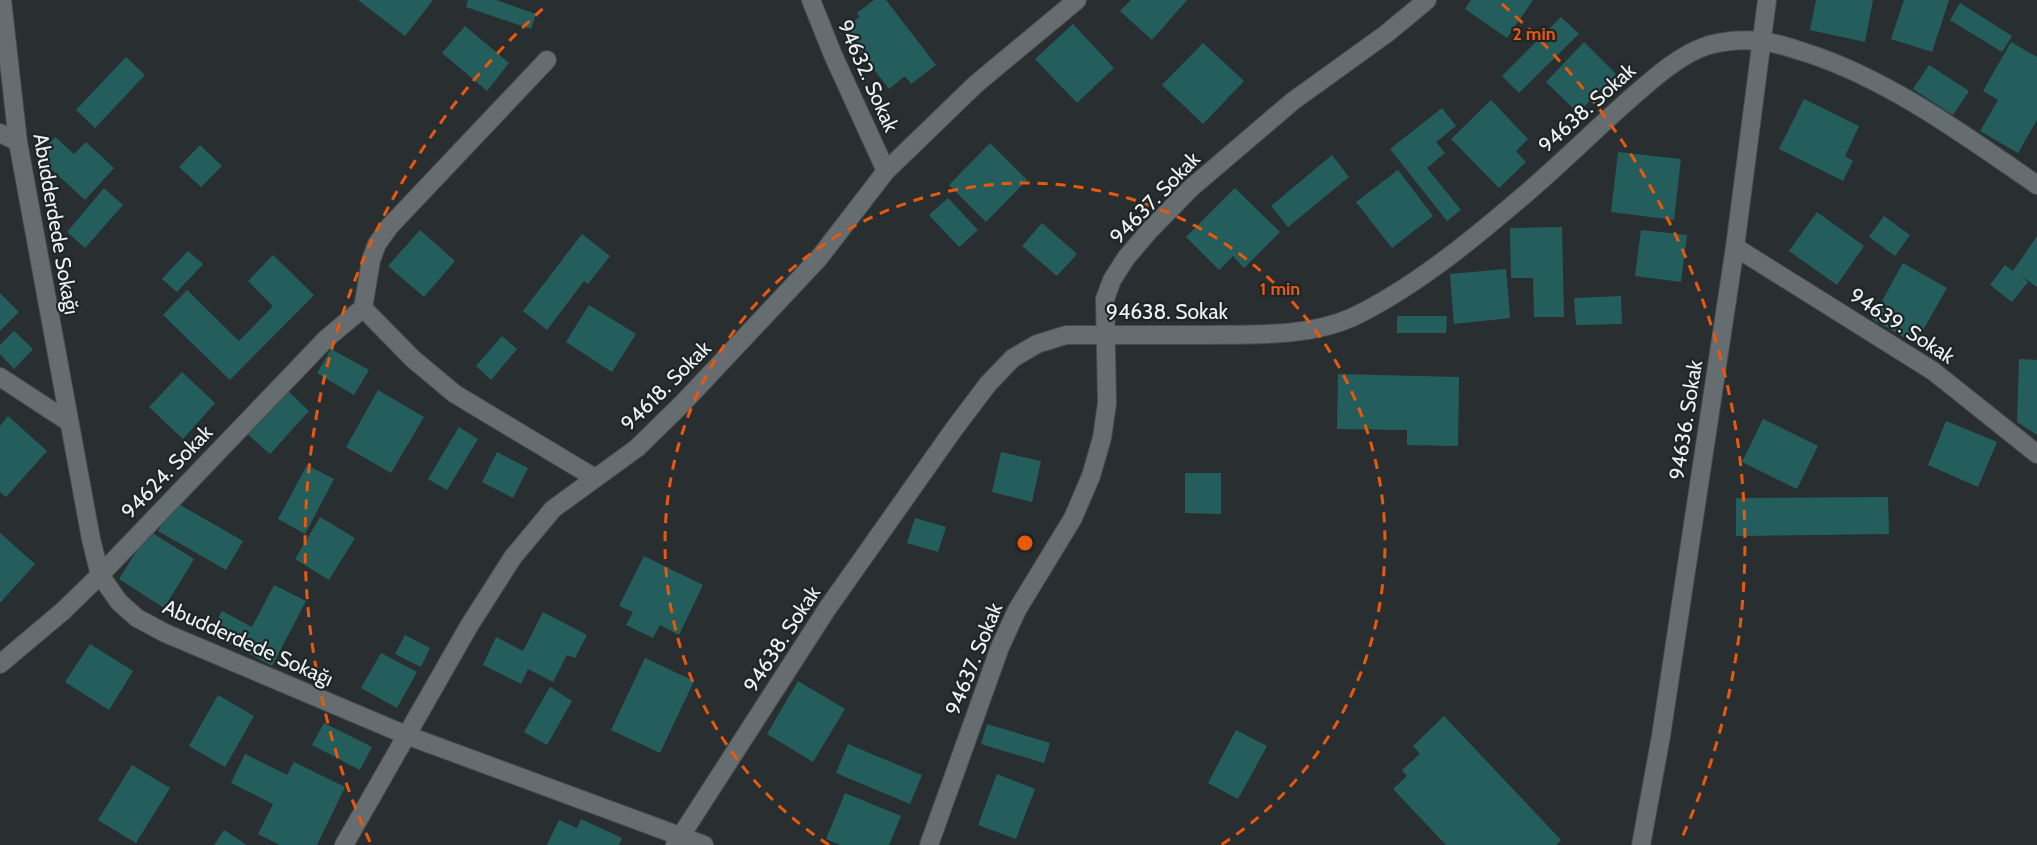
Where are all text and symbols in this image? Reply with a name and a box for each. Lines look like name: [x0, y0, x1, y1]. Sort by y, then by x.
street label: 94632. Sokak: [833, 16, 905, 136]
text: 2 min: [1512, 23, 1556, 45]
street label: 94638. Sokak: [1533, 57, 1641, 158]
street label: Abudderdede Sokağı: [28, 131, 85, 317]
street label: 94637. Sokak: [1104, 146, 1205, 249]
text: 1 min: [1260, 278, 1300, 300]
street label: 94639. Sokak: [1845, 282, 1960, 369]
street label: 94638. Sokak: [1106, 299, 1228, 324]
street label: 94618. Sokak: [615, 335, 716, 436]
street label: 94636. Sokak: [1664, 358, 1707, 482]
street label: 94624. Sokak: [116, 419, 218, 524]
centre of rings: [1015, 533, 1035, 553]
street label: 94638. Sokak: [738, 580, 826, 697]
street label: Abudderdede Sokağı: [159, 594, 337, 691]
street label: 94637. Sokak: [940, 599, 1008, 719]

